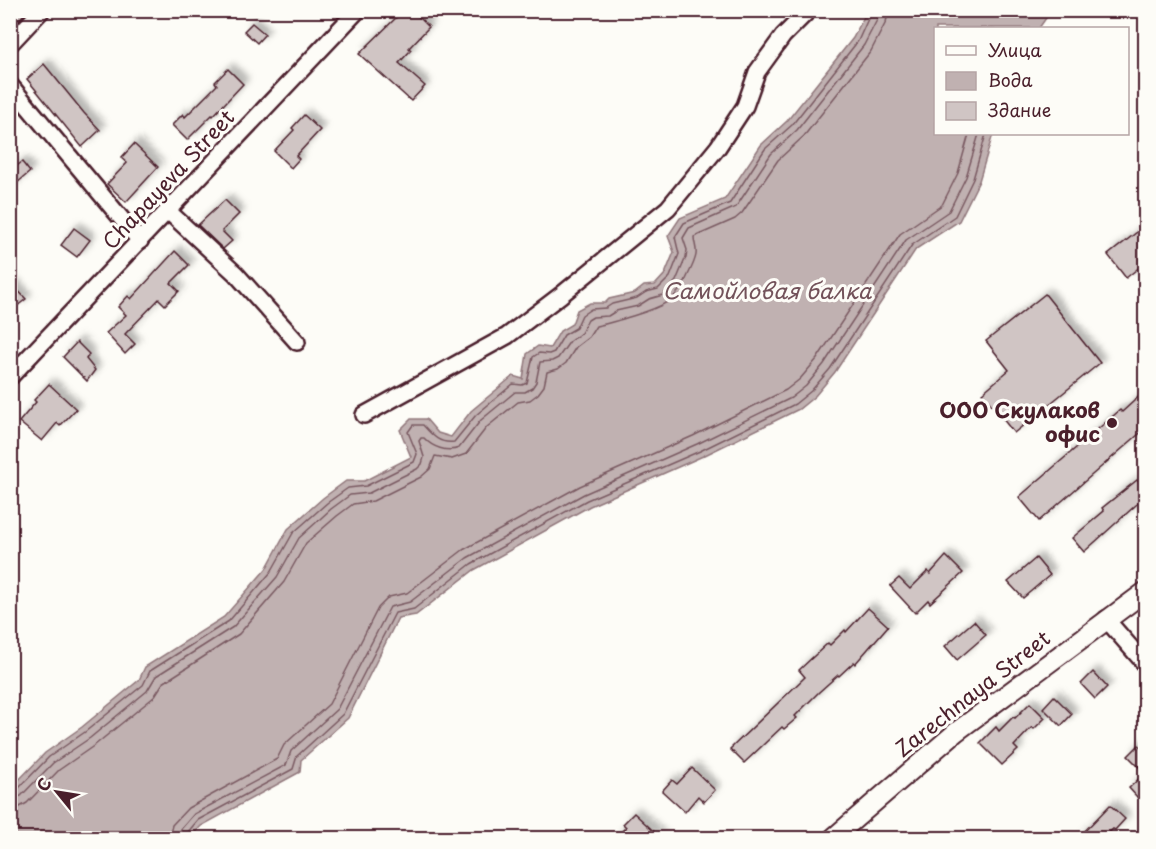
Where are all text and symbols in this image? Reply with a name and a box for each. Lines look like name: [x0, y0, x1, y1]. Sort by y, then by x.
legend: [934, 27, 1129, 135]
text: Улица: [988, 36, 1042, 63]
text: Вода: [988, 66, 1033, 93]
text: Здание: [988, 96, 1051, 123]
street label: Chapayeva Street: [94, 102, 241, 256]
water label: Самойловая балка: [663, 273, 873, 306]
place label: ООО Скулаков офис: [939, 393, 1100, 449]
marker: ООО Скулаков офис: [1105, 416, 1119, 430]
street label: Zarechnaya Street: [887, 621, 1056, 763]
north arrow: [27, 762, 87, 822]
text: С: [30, 773, 57, 795]

